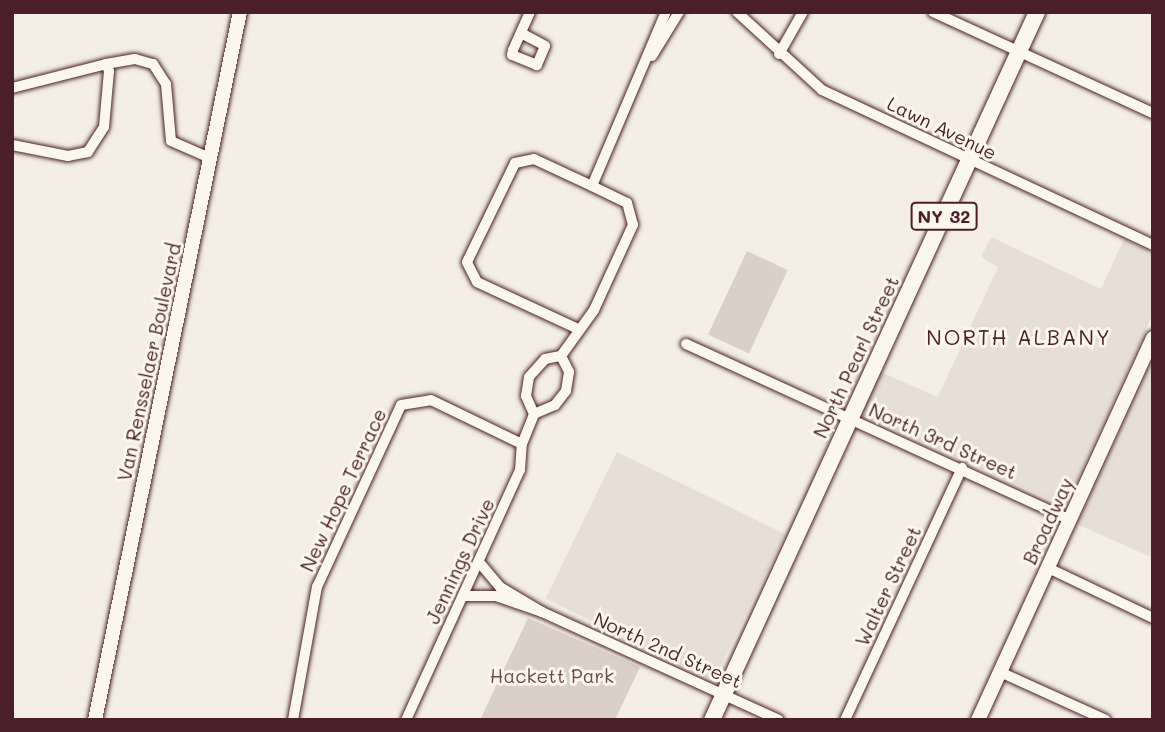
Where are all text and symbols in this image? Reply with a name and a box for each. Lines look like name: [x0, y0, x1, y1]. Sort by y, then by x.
street label: Lawn Avenue: [884, 92, 1000, 164]
road number: NY 32: [909, 202, 979, 230]
street label: Van Rensselaer Boulevard: [113, 241, 185, 483]
street label: North Pearl Street: [808, 272, 904, 442]
district label: NORTH ALBANY: [928, 324, 1110, 350]
street label: North 3rd Street: [866, 398, 1020, 484]
street label: New Hope Terrace: [295, 405, 391, 575]
street label: Broadway: [1018, 474, 1078, 568]
street label: Jennings Drive: [421, 494, 499, 628]
street label: Walter Street: [850, 522, 926, 650]
street label: North 2nd Street: [590, 607, 746, 693]
park label: Hackett Park: [490, 665, 614, 687]

